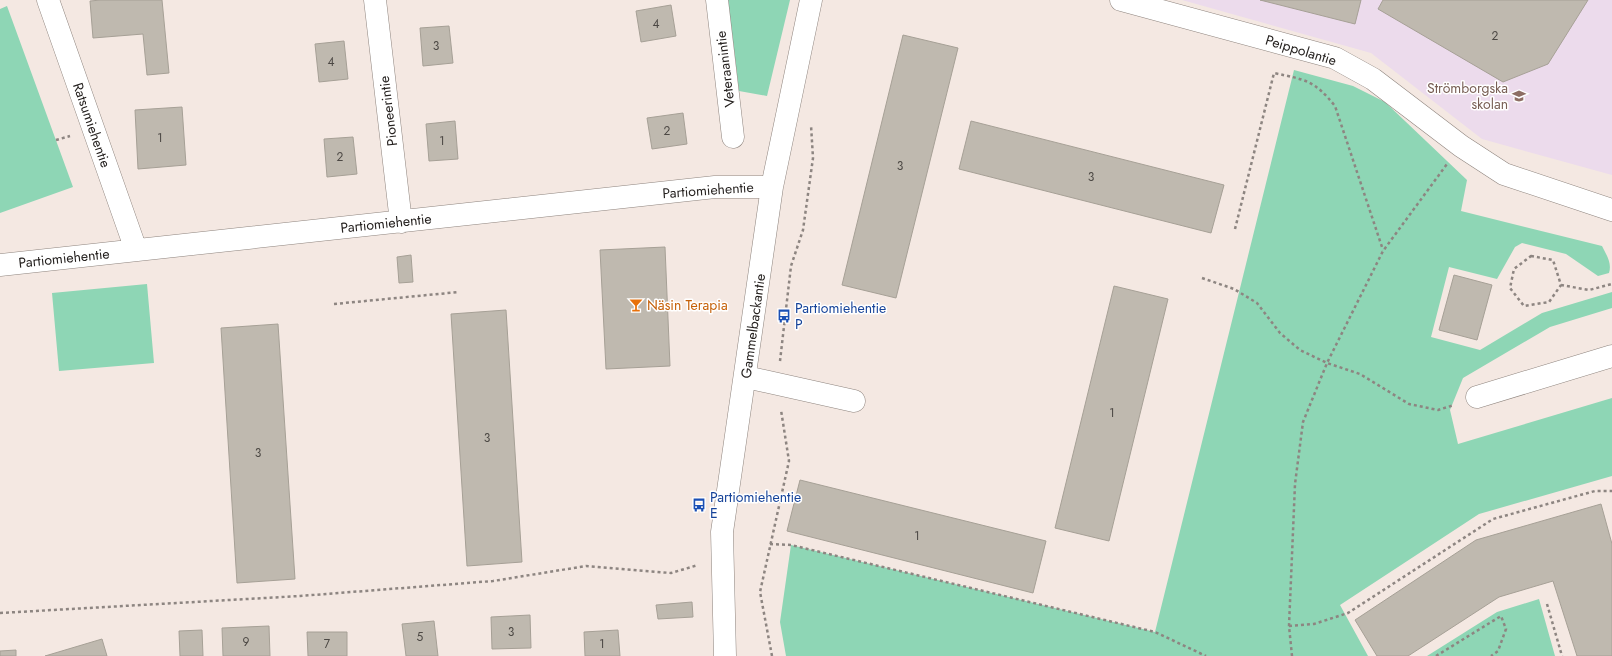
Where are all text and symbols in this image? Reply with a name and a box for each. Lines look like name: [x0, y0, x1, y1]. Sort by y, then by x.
house number: 4: [653, 15, 660, 33]
house number: 2: [1492, 27, 1499, 45]
street label: Veteraanintie: [710, 30, 740, 108]
street label: Peippolantie: [1263, 30, 1339, 70]
house number: 3: [433, 37, 440, 55]
house number: 4: [328, 53, 335, 71]
street label: Pioneerintie: [374, 75, 402, 147]
place label: Strömborgska skolan: [1427, 78, 1508, 114]
street label: Ratsumiehentie: [68, 80, 116, 170]
school or university icon: Strömborgska skolan: [1511, 88, 1527, 104]
house number: 2: [664, 122, 671, 140]
house number: 1: [157, 129, 163, 147]
house number: 1: [439, 132, 445, 150]
house number: 2: [337, 148, 344, 166]
house number: 3: [897, 157, 904, 175]
house number: 3: [1088, 168, 1095, 186]
street label: Partiomiehentie: [662, 177, 754, 203]
street label: Partiomiehentie: [340, 208, 432, 238]
street label: Partiomiehentie: [18, 243, 110, 273]
street label: Gammelbackantie: [736, 272, 770, 380]
place label: Näsin Terapia: [647, 295, 728, 315]
bar icon: Näsin Terapia: [628, 297, 644, 313]
place label: Partiomiehentie P: [795, 298, 886, 334]
bus stop icon: Partiomiehentie P: [776, 308, 792, 324]
house number: 1: [1109, 404, 1115, 422]
house number: 3: [484, 429, 491, 447]
house number: 3: [255, 444, 262, 462]
place label: Partiomiehentie E: [710, 487, 801, 523]
bus stop icon: Partiomiehentie E: [691, 497, 707, 513]
house number: 1: [914, 527, 920, 545]
house number: 3: [508, 623, 515, 641]
house number: 5: [417, 628, 424, 646]
house number: 9: [243, 633, 250, 651]
house number: 7: [324, 635, 331, 653]
house number: 1: [599, 635, 605, 653]

